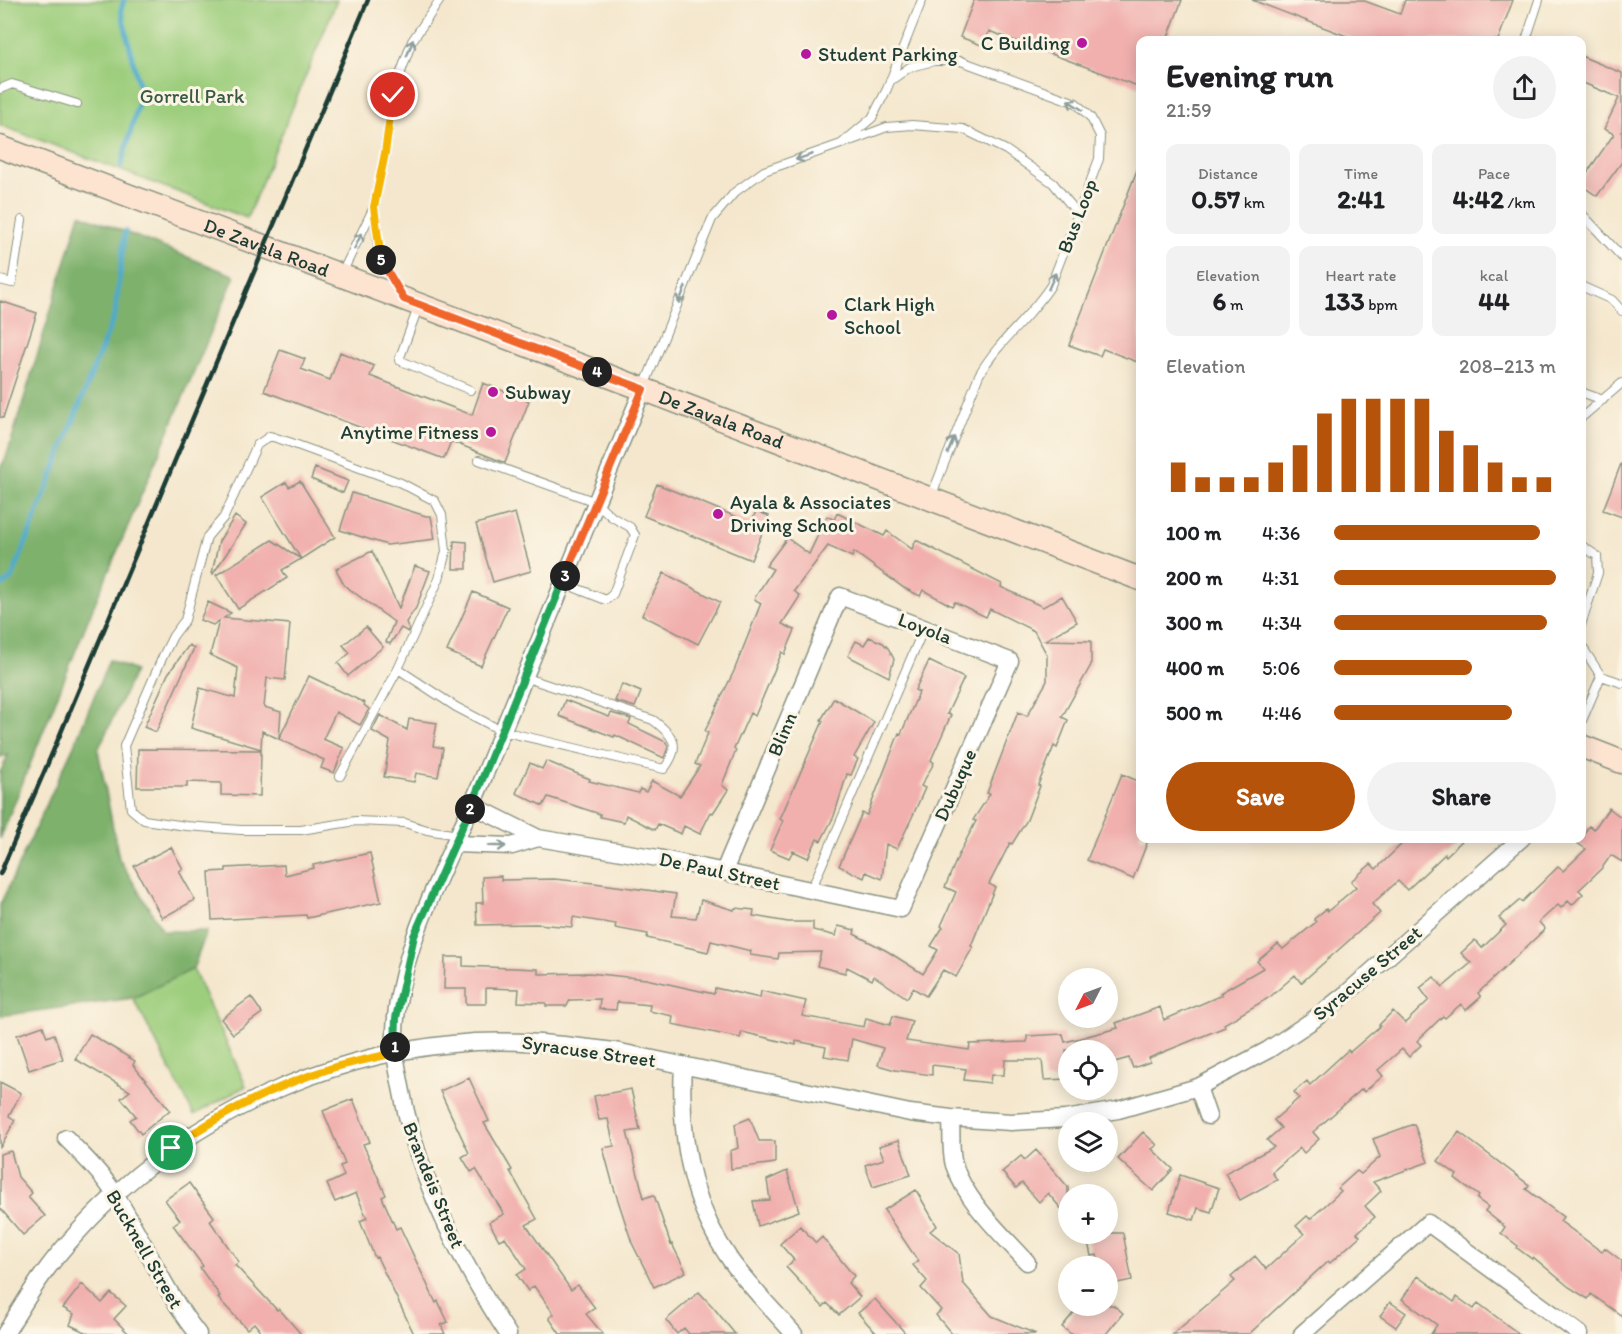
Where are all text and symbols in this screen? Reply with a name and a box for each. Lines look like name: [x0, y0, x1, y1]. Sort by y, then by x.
place label: C Building: [981, 31, 1071, 55]
marker: C Building: [1075, 36, 1089, 50]
one-way arrow: [406, 39, 417, 58]
place label: Student Parking: [818, 42, 958, 66]
marker: Student Parking: [799, 47, 813, 61]
text: Evening run: [1166, 56, 1333, 95]
button: share: [1493, 56, 1556, 119]
pin: [367, 69, 418, 120]
icon: check: [376, 78, 409, 111]
park label: Gorrell Park: [140, 84, 245, 108]
text: 21:59: [1166, 98, 1212, 122]
one-way arrow: [1067, 99, 1083, 111]
one-way arrow: [795, 153, 814, 164]
text: Distance: [1198, 164, 1258, 183]
text: Time: [1344, 164, 1378, 183]
text: Pace: [1478, 164, 1510, 183]
street label: Bus Loop: [1052, 175, 1102, 257]
text: 0.57: [1191, 183, 1240, 215]
text: 2:41: [1337, 183, 1385, 215]
text: 4:42: [1453, 183, 1504, 215]
text: km: [1240, 193, 1265, 212]
text: /km: [1504, 193, 1535, 212]
street label: De Zavala Road: [201, 213, 333, 282]
one-way arrow: [353, 232, 365, 250]
pin: 5: [366, 245, 396, 275]
text: 5: [377, 250, 385, 269]
text: Elevation: [1196, 266, 1260, 285]
text: Heart rate: [1326, 266, 1396, 285]
text: kcal: [1480, 266, 1508, 285]
one-way arrow: [1046, 273, 1058, 291]
one-way arrow: [676, 285, 687, 303]
text: 6: [1213, 285, 1226, 317]
text: 133: [1324, 285, 1365, 317]
text: 44: [1478, 285, 1510, 317]
place label: Clark High School: [844, 292, 935, 339]
text: m: [1226, 295, 1243, 314]
text: bpm: [1365, 295, 1398, 314]
marker: Clark High School: [825, 308, 839, 322]
text: Elevation: [1166, 354, 1245, 378]
text: 208–213 m: [1459, 354, 1556, 378]
pin: 4: [582, 357, 612, 387]
text: 4: [592, 362, 602, 381]
place label: Subway: [505, 380, 571, 404]
street label: De Zavala Road: [655, 384, 788, 454]
marker: Subway: [486, 385, 500, 399]
place label: Anytime Fitness: [341, 420, 479, 444]
marker: Anytime Fitness: [484, 425, 498, 439]
one-way arrow: [946, 437, 957, 455]
place label: Ayala & Associates Driving School: [730, 490, 891, 537]
marker: Ayala & Associates Driving School: [711, 507, 725, 521]
text: 100 m: [1166, 521, 1221, 545]
text: 4:36: [1262, 521, 1300, 545]
pin: 3: [550, 561, 580, 591]
text: 3: [561, 566, 569, 585]
text: 200 m: [1166, 566, 1222, 590]
text: 4:31: [1262, 566, 1299, 590]
street label: Loyola: [895, 607, 956, 649]
text: 300 m: [1166, 611, 1223, 635]
text: 4:34: [1262, 611, 1302, 635]
text: 400 m: [1166, 656, 1224, 680]
text: 5:06: [1262, 656, 1300, 680]
text: 500 m: [1166, 701, 1222, 725]
text: 4:46: [1262, 701, 1302, 725]
street label: Blinn: [762, 708, 802, 760]
street label: Dubuque: [928, 745, 982, 825]
button: Save: [1166, 762, 1355, 831]
button: Share: [1367, 762, 1556, 831]
pin: 2: [455, 794, 485, 824]
text: 2: [466, 799, 474, 818]
one-way arrow: [487, 840, 507, 851]
street label: De Paul Street: [657, 846, 783, 896]
street label: Syracuse Street: [1308, 920, 1426, 1026]
north arrow: [1058, 968, 1118, 1028]
map controls: [1058, 968, 1118, 1316]
street label: Syracuse Street: [520, 1030, 658, 1072]
pin: 1: [380, 1032, 410, 1062]
text: 1: [391, 1037, 399, 1056]
button: locate: [1058, 1040, 1118, 1100]
button: layers: [1058, 1112, 1118, 1172]
street label: Brandeis Street: [398, 1118, 470, 1252]
pin: [145, 1122, 196, 1173]
icon: arrive: [154, 1131, 187, 1164]
button: +: [1058, 1184, 1118, 1244]
street label: Bucknell Street: [101, 1185, 189, 1313]
button: −: [1058, 1256, 1118, 1316]

